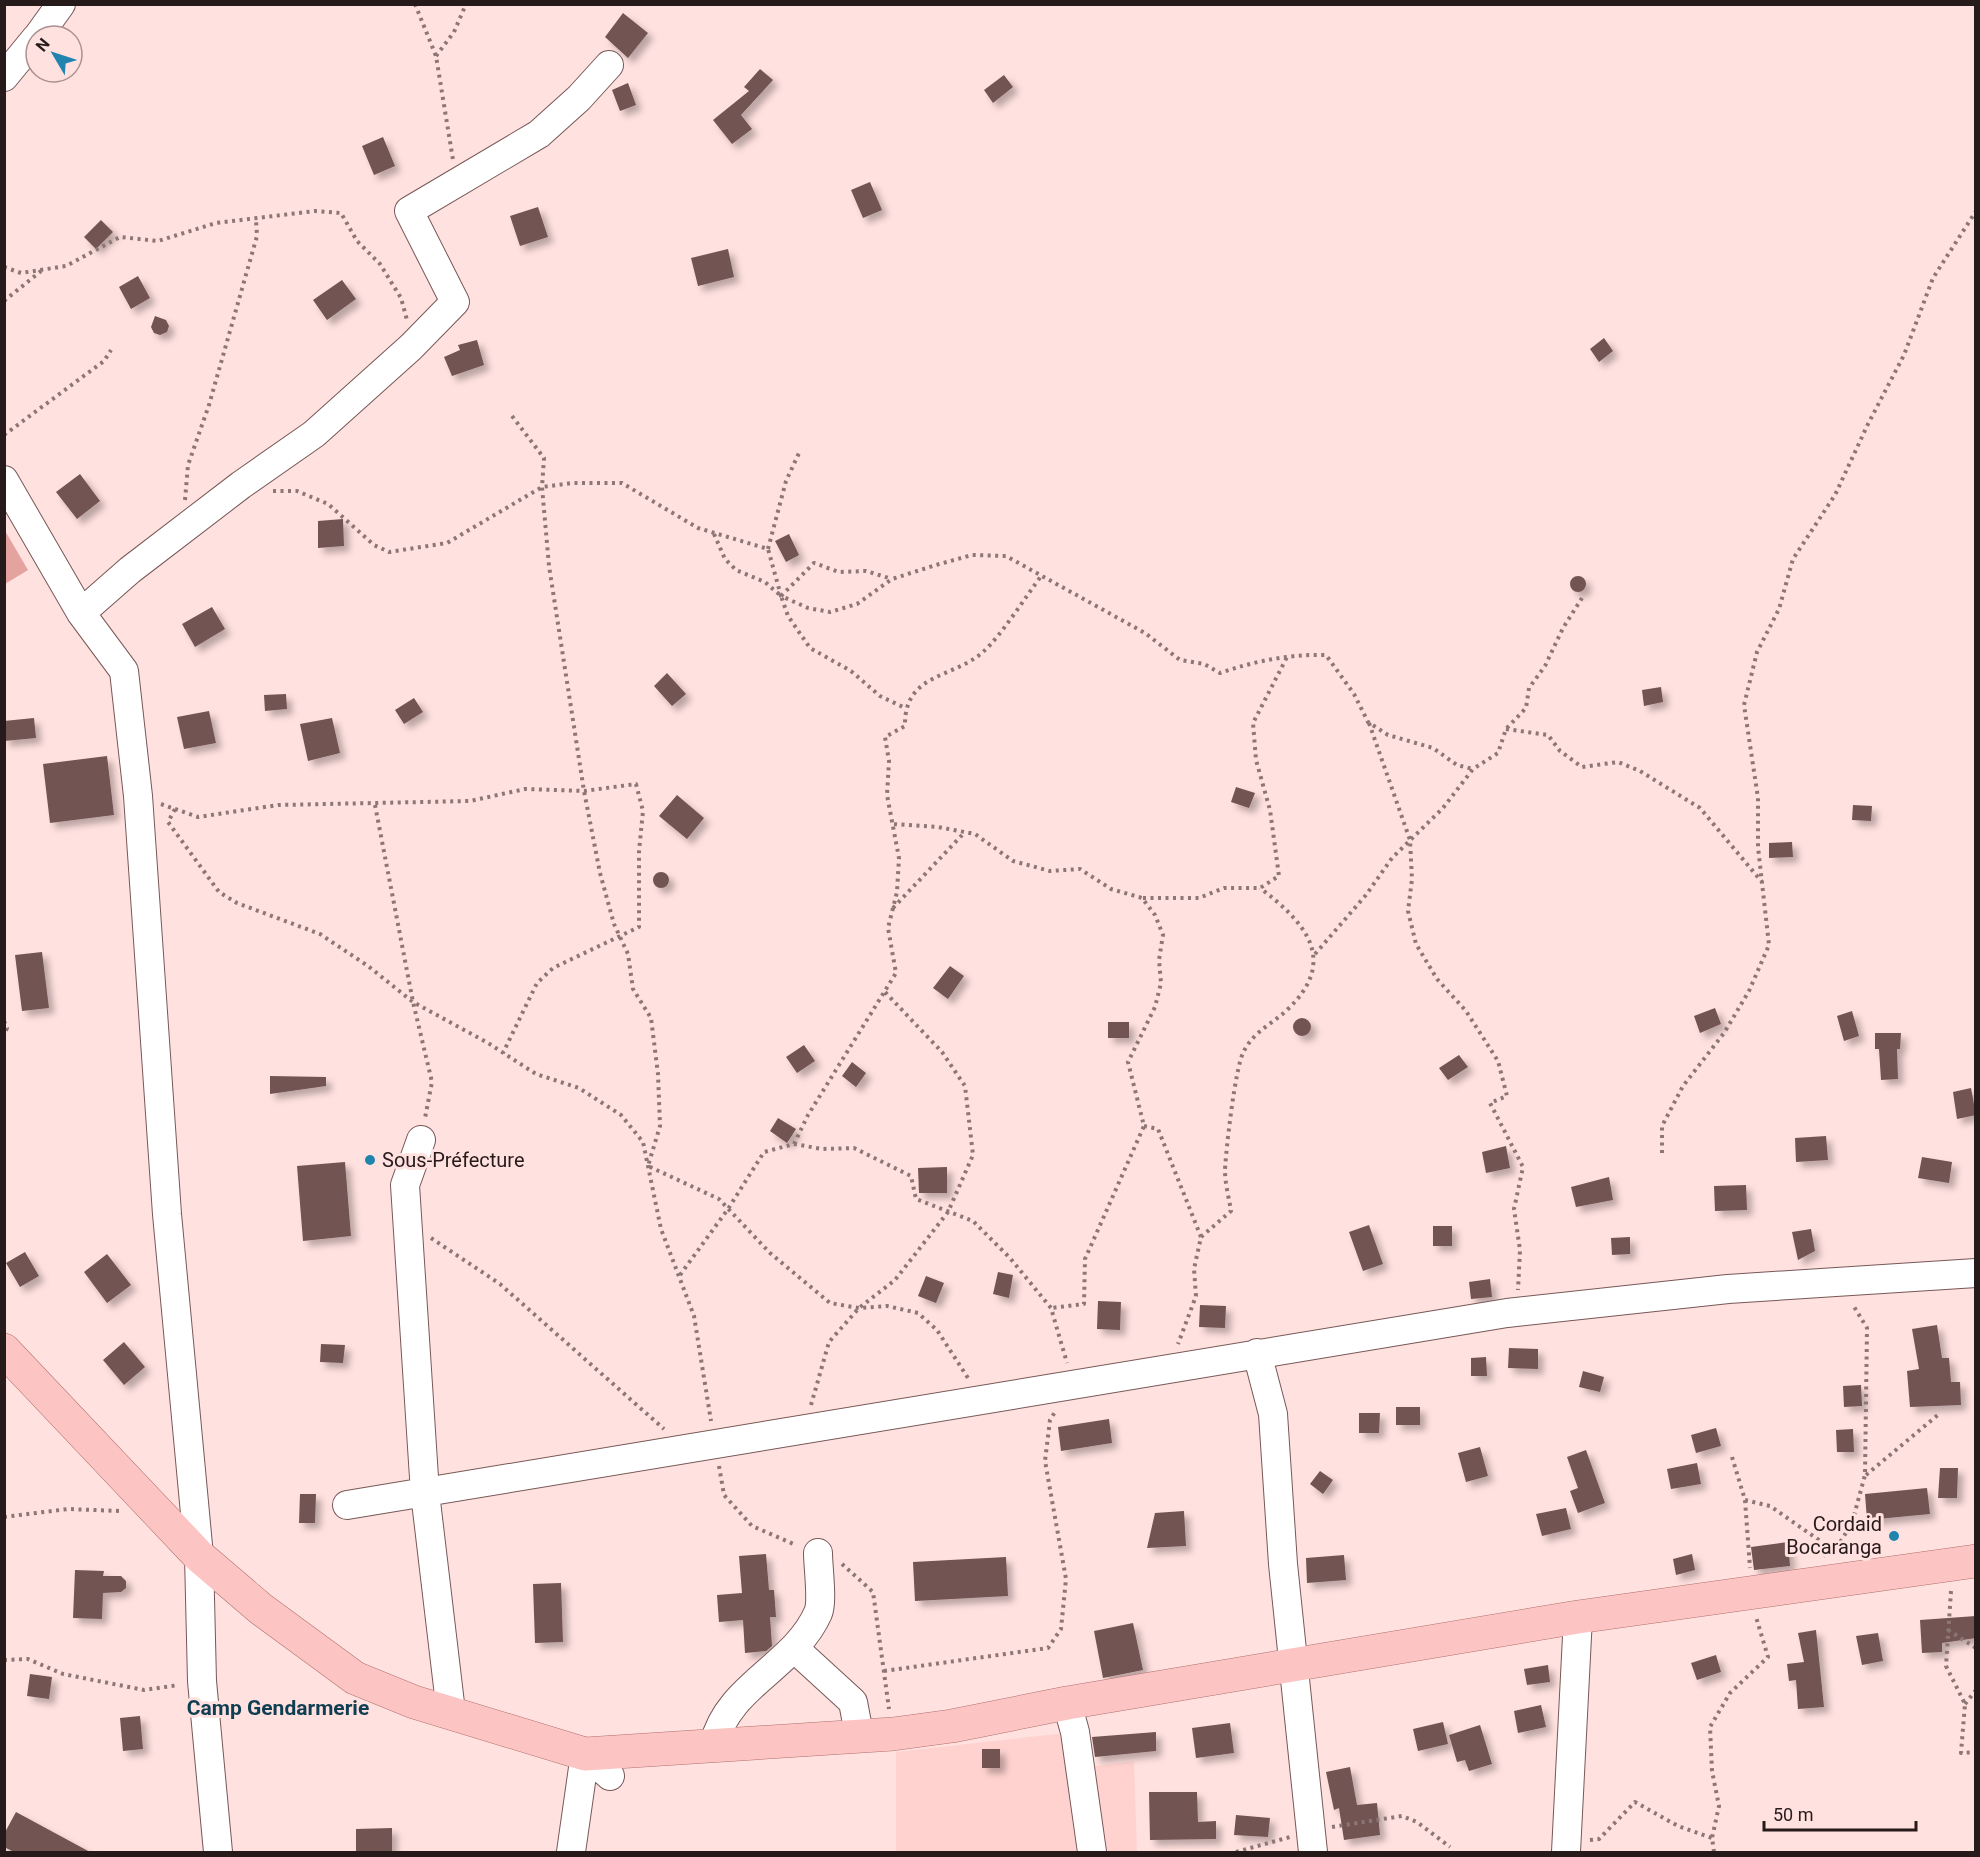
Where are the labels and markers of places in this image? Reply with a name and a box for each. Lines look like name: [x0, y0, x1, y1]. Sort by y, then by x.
place label: Sous-Préfecture: [382, 1148, 525, 1172]
marker: Sous-Préfecture: [363, 1153, 377, 1167]
place label: Cordaid Bocaranga: [1786, 1512, 1882, 1559]
marker: Cordaid Bocaranga: [1887, 1529, 1901, 1543]

